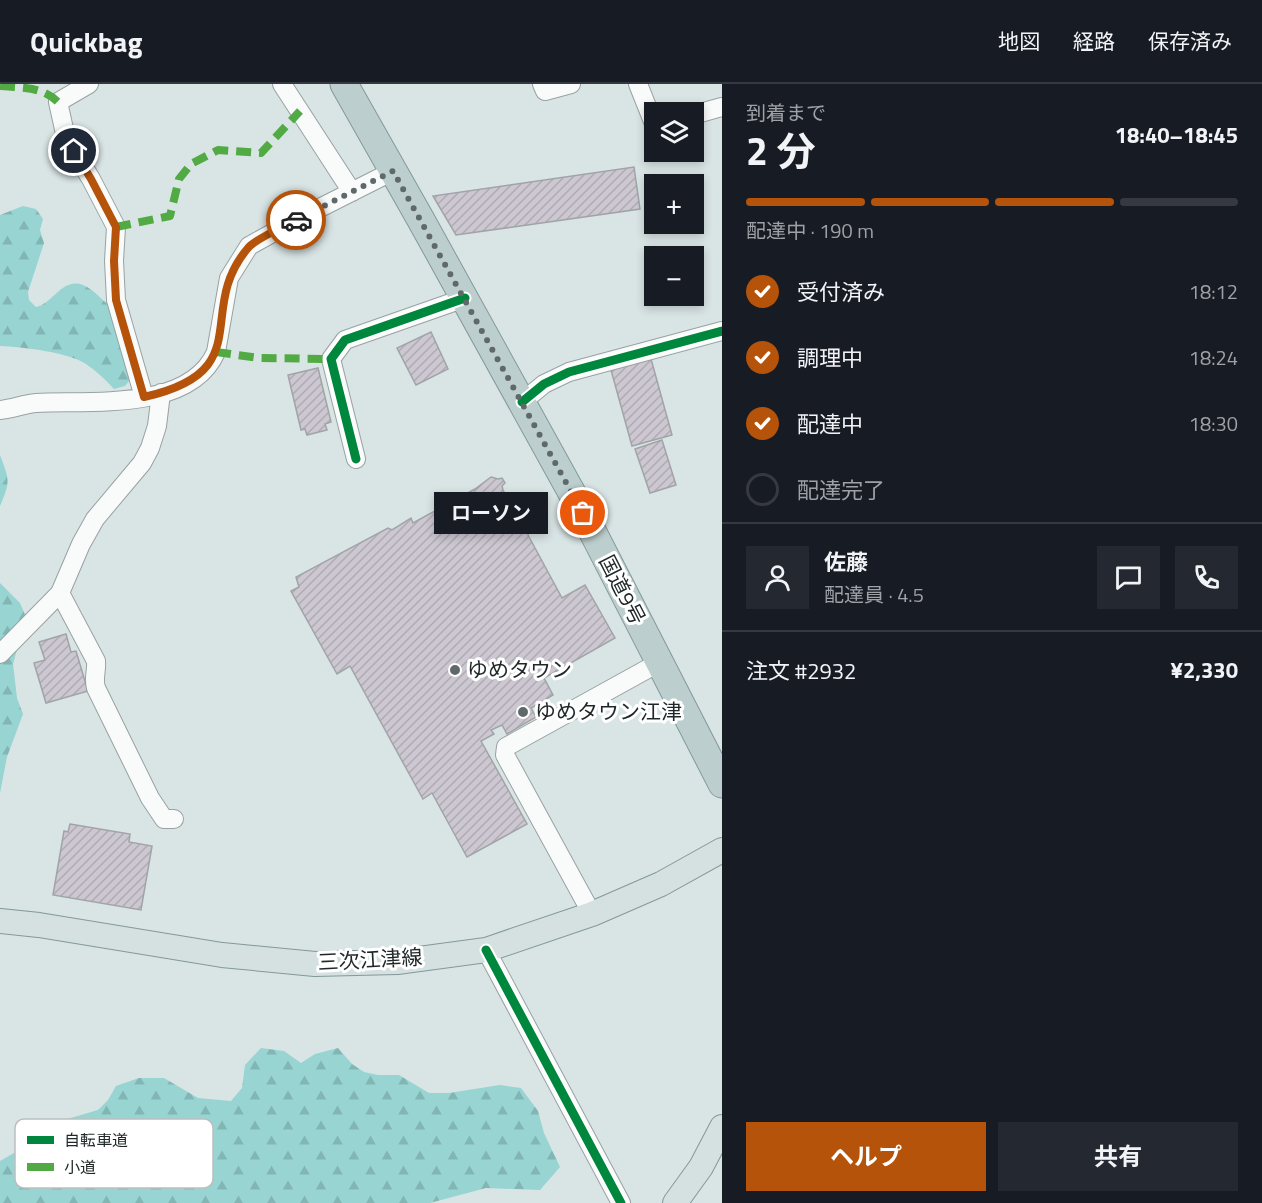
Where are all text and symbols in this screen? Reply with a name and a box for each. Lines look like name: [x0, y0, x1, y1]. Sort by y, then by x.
text: Quickbag: [30, 20, 142, 63]
text: 地図: [998, 25, 1040, 57]
text: 経路: [1073, 25, 1115, 57]
text: 保存済み: [1148, 25, 1232, 57]
text: 到着まで: [746, 97, 826, 128]
map controls: [644, 102, 704, 306]
button: layers: [644, 102, 704, 162]
text: 18:40–18:45: [1115, 118, 1238, 152]
text: 2 分: [746, 121, 815, 180]
pin: [48, 125, 99, 176]
icon: home: [57, 134, 90, 167]
button: +: [644, 174, 704, 234]
courier: [266, 190, 326, 250]
icon: car: [280, 204, 313, 237]
text: 配達中 · 190 m: [746, 215, 874, 246]
button: −: [644, 246, 704, 306]
icon: check: [746, 275, 779, 308]
text: 受付済み: [797, 275, 885, 309]
text: 18:12: [1189, 276, 1238, 307]
icon: check: [746, 341, 779, 374]
text: 調理中: [797, 341, 863, 375]
text: 18:24: [1189, 342, 1238, 373]
icon: check: [746, 407, 779, 440]
text: 配達中: [797, 407, 863, 441]
text: 18:30: [1189, 408, 1238, 439]
text: 配達完了: [797, 473, 885, 507]
pin: [557, 487, 608, 538]
callout: ローソン: [433, 492, 547, 534]
icon: bag: [566, 496, 599, 529]
text: ローソン: [451, 497, 531, 528]
text: 佐藤: [824, 545, 868, 579]
button: person: [746, 546, 809, 609]
button: chat: [1097, 546, 1160, 609]
button: phone: [1175, 546, 1238, 609]
street label: 国道9号: [592, 549, 654, 630]
text: 配達員 · 4.5: [824, 579, 924, 610]
place label: ゆめタウン: [467, 653, 572, 685]
text: ¥2,330: [1171, 653, 1238, 687]
text: 注文 #2932: [746, 654, 856, 688]
marker: ゆめタウン: [448, 663, 462, 677]
place label: ゆめタウン江津: [535, 695, 682, 727]
marker: ゆめタウン江津: [516, 705, 530, 719]
street label: 三次江津線: [317, 940, 423, 978]
legend: [15, 1119, 213, 1188]
button: ヘルプ: [746, 1122, 986, 1191]
button: 共有: [998, 1122, 1238, 1191]
text: 自転車道: [64, 1128, 128, 1152]
text: 小道: [64, 1155, 96, 1179]

